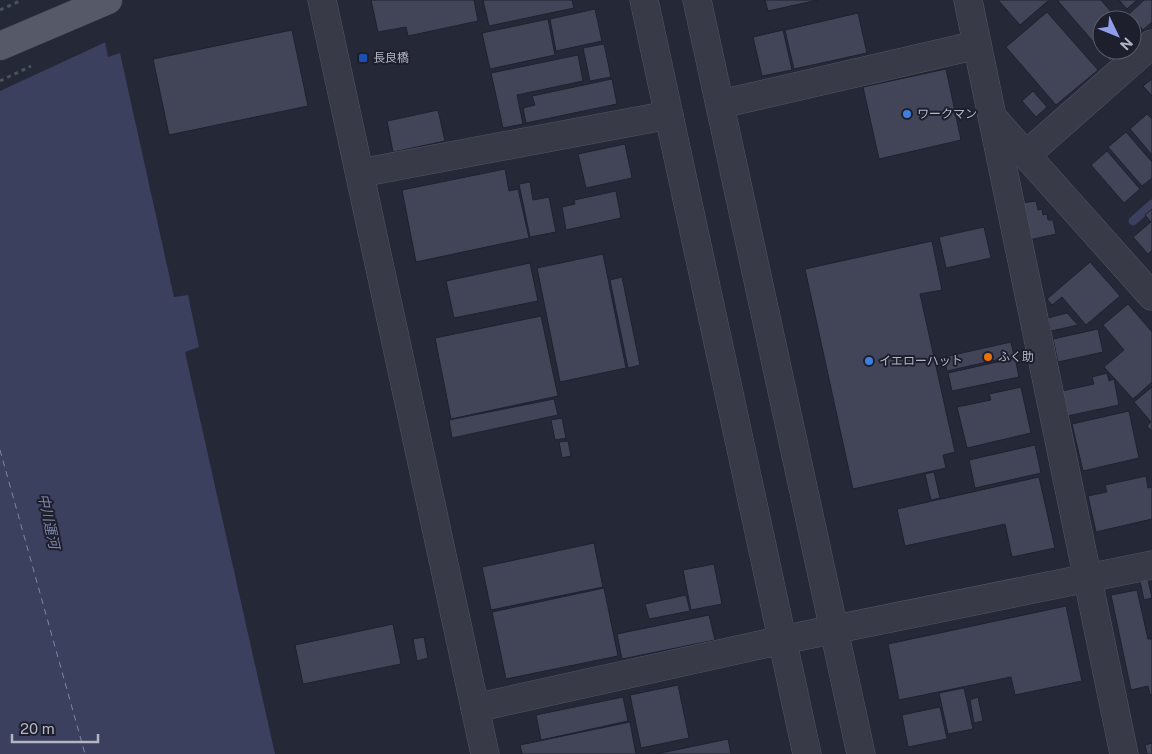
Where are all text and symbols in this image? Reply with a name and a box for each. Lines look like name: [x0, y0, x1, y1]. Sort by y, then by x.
north arrow: [1092, 10, 1142, 60]
text: N: [1117, 34, 1136, 53]
place label: 長良橋: [373, 51, 409, 65]
marker: 長良橋: [357, 52, 369, 64]
place label: ワークマン: [917, 107, 977, 121]
marker: ワークマン: [901, 108, 913, 120]
place label: ふく助: [998, 350, 1034, 364]
marker: ふく助: [982, 351, 994, 363]
place label: イエローハット: [879, 354, 963, 368]
marker: イエローハット: [863, 355, 875, 367]
water label: 中川運河: [35, 492, 63, 553]
scale bar: [12, 712, 99, 744]
text: 20 m: [20, 720, 55, 737]

